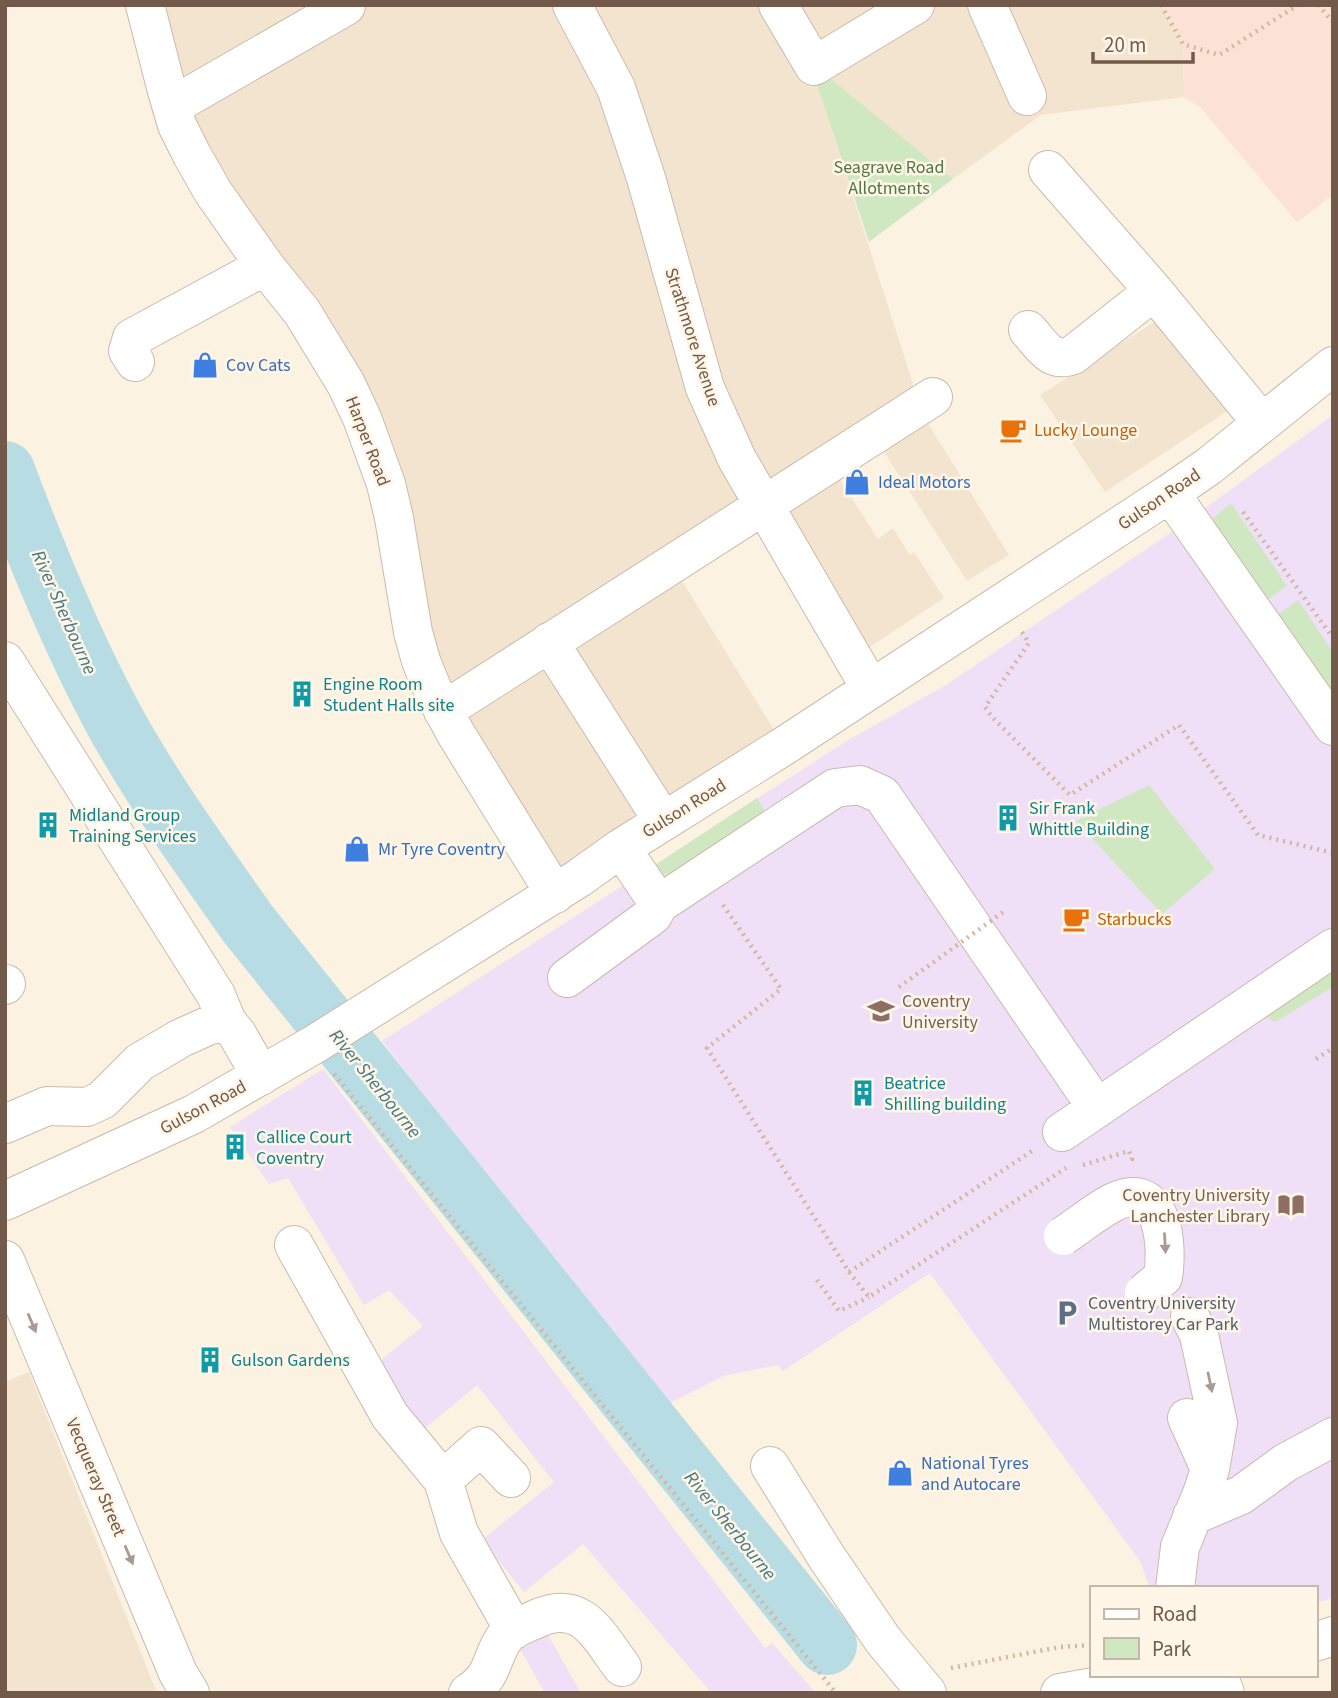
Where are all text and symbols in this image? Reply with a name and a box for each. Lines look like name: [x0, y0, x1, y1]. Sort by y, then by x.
scale bar: [1093, 21, 1193, 65]
text: 20 m: [1104, 30, 1146, 60]
park label: Seagrave Road Allotments: [834, 155, 944, 201]
street label: Strathmore Avenue: [658, 265, 727, 410]
shop icon: Cov Cats: [190, 350, 220, 380]
place label: Cov Cats: [226, 353, 291, 378]
street label: Harper Road: [339, 393, 396, 490]
cafe icon: Lucky Lounge: [998, 415, 1028, 445]
place label: Lucky Lounge: [1034, 418, 1137, 443]
street label: Gulson Road: [1113, 463, 1206, 536]
shop icon: Ideal Motors: [842, 467, 872, 497]
place label: Ideal Motors: [878, 470, 971, 495]
water label: River Sherbourne: [24, 546, 103, 679]
place label: Engine Room Student Halls site: [323, 672, 454, 718]
building icon: Engine Room Student Halls site: [287, 679, 317, 709]
street label: Gulson Road: [637, 773, 731, 844]
place label: Sir Frank Whittle Building: [1029, 796, 1149, 842]
place label: Midland Group Training Services: [69, 803, 196, 849]
building icon: Sir Frank Whittle Building: [993, 803, 1023, 833]
building icon: Midland Group Training Services: [33, 810, 63, 840]
shop icon: Mr Tyre Coventry: [342, 834, 372, 864]
place label: Mr Tyre Coventry: [378, 837, 506, 862]
cafe icon: Starbucks: [1061, 904, 1091, 934]
place label: Starbucks: [1097, 907, 1172, 932]
place label: Coventry University: [902, 989, 978, 1035]
school or university icon: Coventry University: [866, 996, 896, 1026]
water label: River Sherbourne: [322, 1024, 427, 1144]
place label: Beatrice Shilling building: [884, 1071, 1006, 1117]
street label: Gulson Road: [155, 1074, 251, 1141]
building icon: Beatrice Shilling building: [848, 1078, 878, 1108]
place label: Callice Court Coventry: [256, 1125, 351, 1171]
building icon: Callice Court Coventry: [220, 1132, 250, 1162]
place label: Coventry University Lanchester Library: [1122, 1183, 1271, 1229]
library icon: Coventry University Lanchester Library: [1276, 1190, 1306, 1220]
one-way arrow: [1159, 1233, 1170, 1255]
place label: Coventry University Multistorey Car Park: [1088, 1291, 1239, 1337]
parking icon: Coventry University Multistorey Car Park: [1052, 1298, 1082, 1328]
one-way arrow: [26, 1312, 37, 1333]
building icon: Gulson Gardens: [195, 1345, 225, 1375]
place label: Gulson Gardens: [231, 1348, 350, 1373]
one-way arrow: [1204, 1371, 1215, 1393]
street label: Vecqueray Street: [59, 1414, 132, 1540]
place label: National Tyres and Autocare: [921, 1451, 1029, 1497]
shop icon: National Tyres and Autocare: [885, 1458, 915, 1488]
water label: River Sherbourne: [677, 1466, 782, 1586]
one-way arrow: [123, 1545, 134, 1566]
legend: [1090, 1586, 1317, 1677]
text: Road: [1152, 1599, 1197, 1629]
text: Park: [1152, 1634, 1192, 1664]

